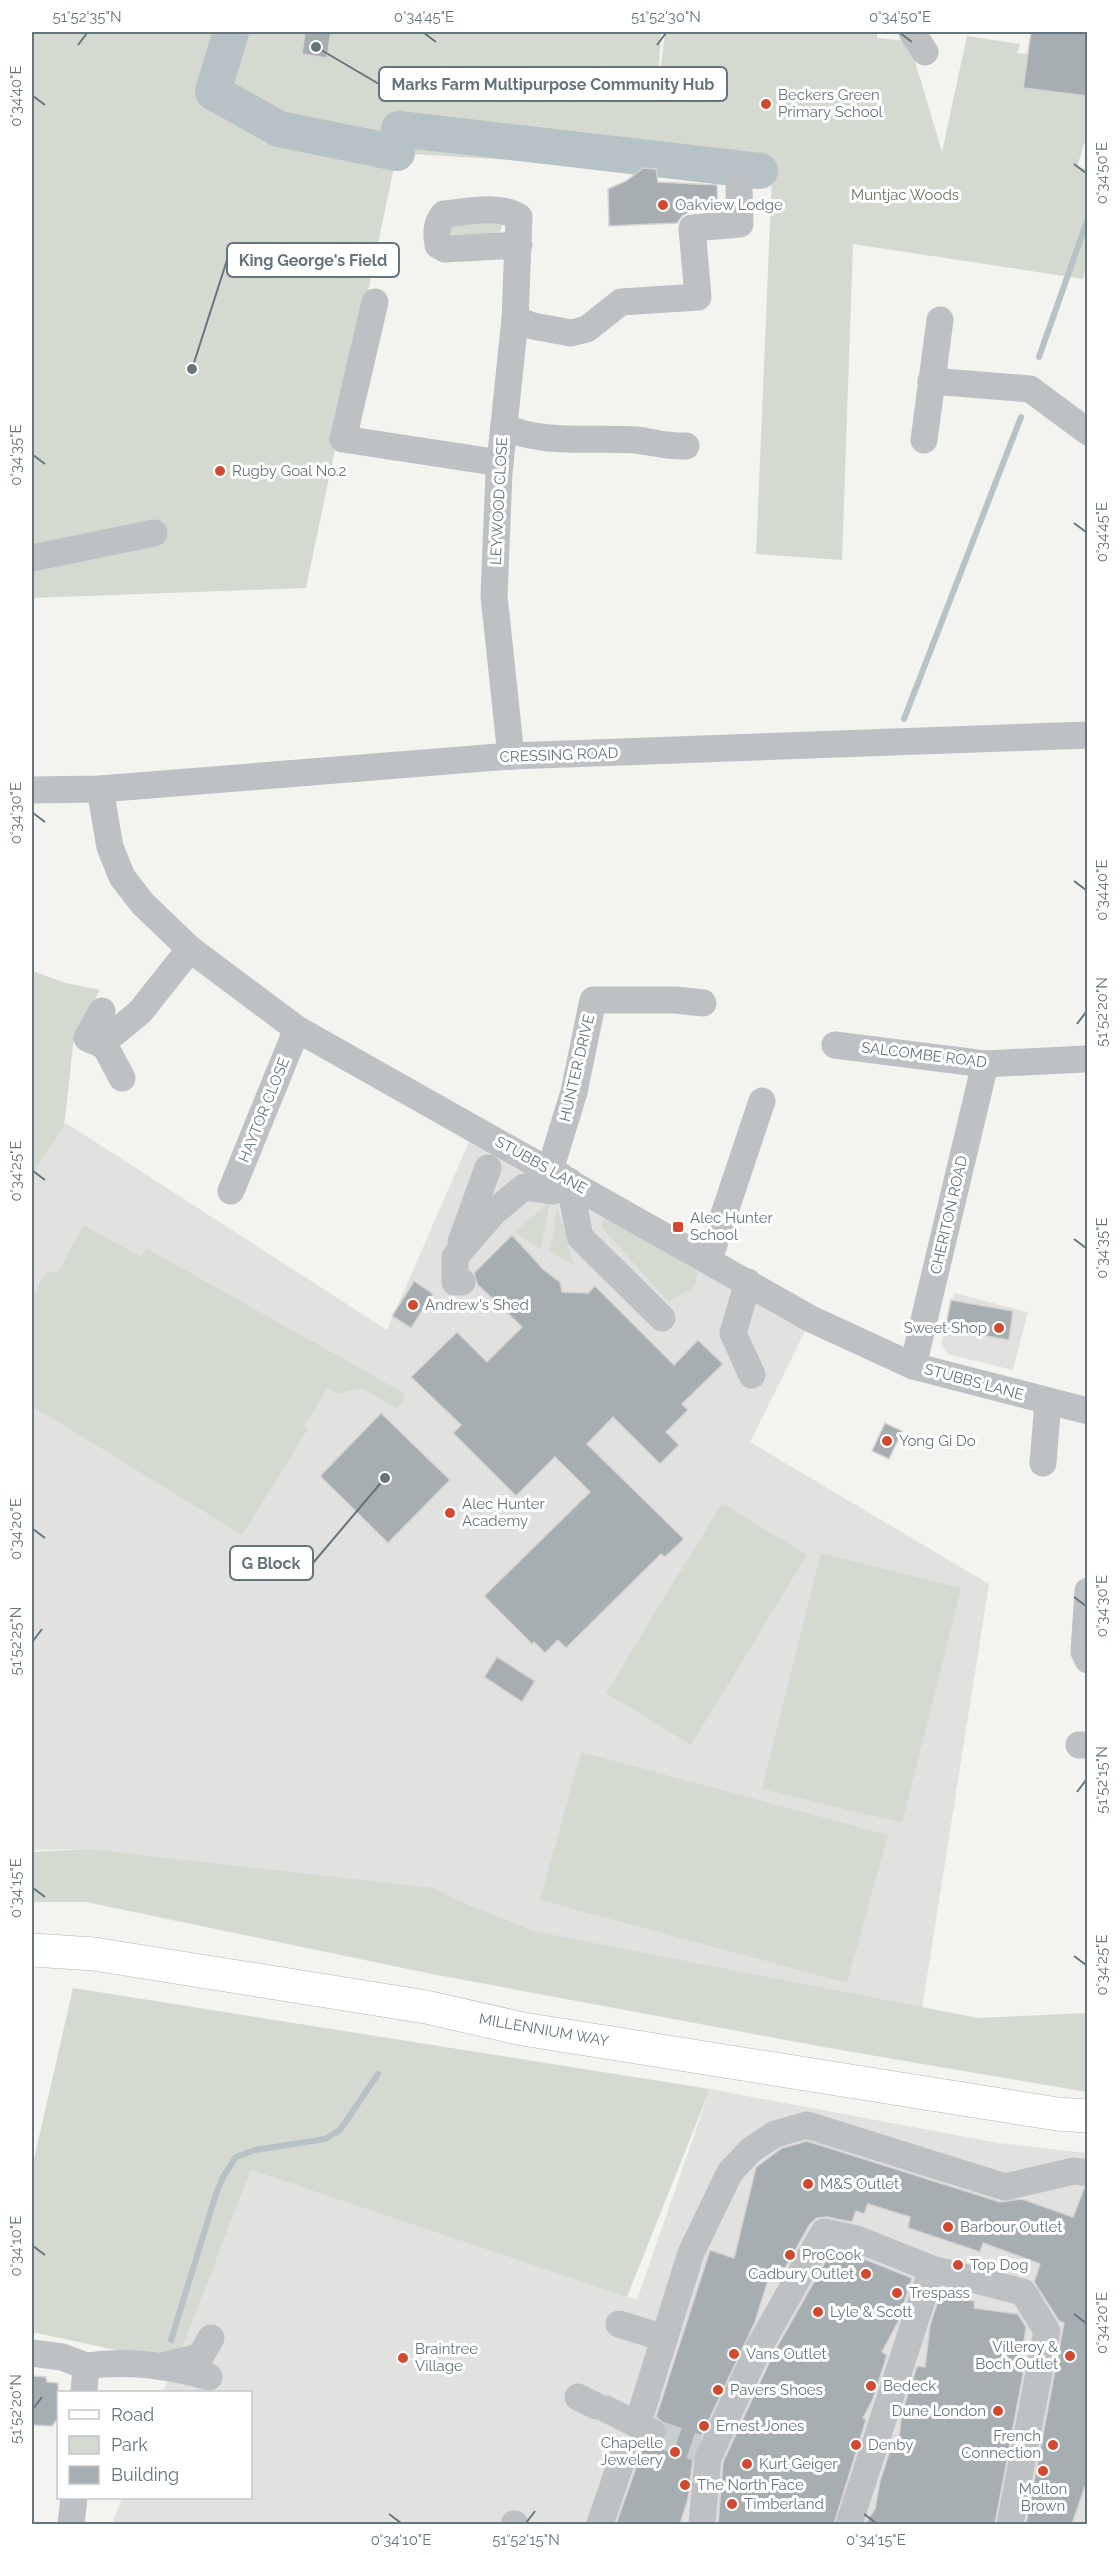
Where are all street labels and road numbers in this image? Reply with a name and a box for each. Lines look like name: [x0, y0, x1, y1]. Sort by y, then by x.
street label: LEYWOOD CLOSE: [487, 437, 511, 565]
street label: CRESSING ROAD: [499, 744, 619, 766]
street label: HUNTER DRIVE: [556, 1013, 598, 1123]
street label: SALCOMBE ROAD: [860, 1038, 988, 1072]
street label: HAYTOR CLOSE: [235, 1055, 293, 1165]
street label: STUBBS LANE: [492, 1132, 590, 1198]
street label: CHERITON ROAD: [927, 1154, 971, 1276]
street label: STUBBS LANE: [922, 1360, 1026, 1404]
street label: MILLENNIUM WAY: [478, 2010, 611, 2050]

